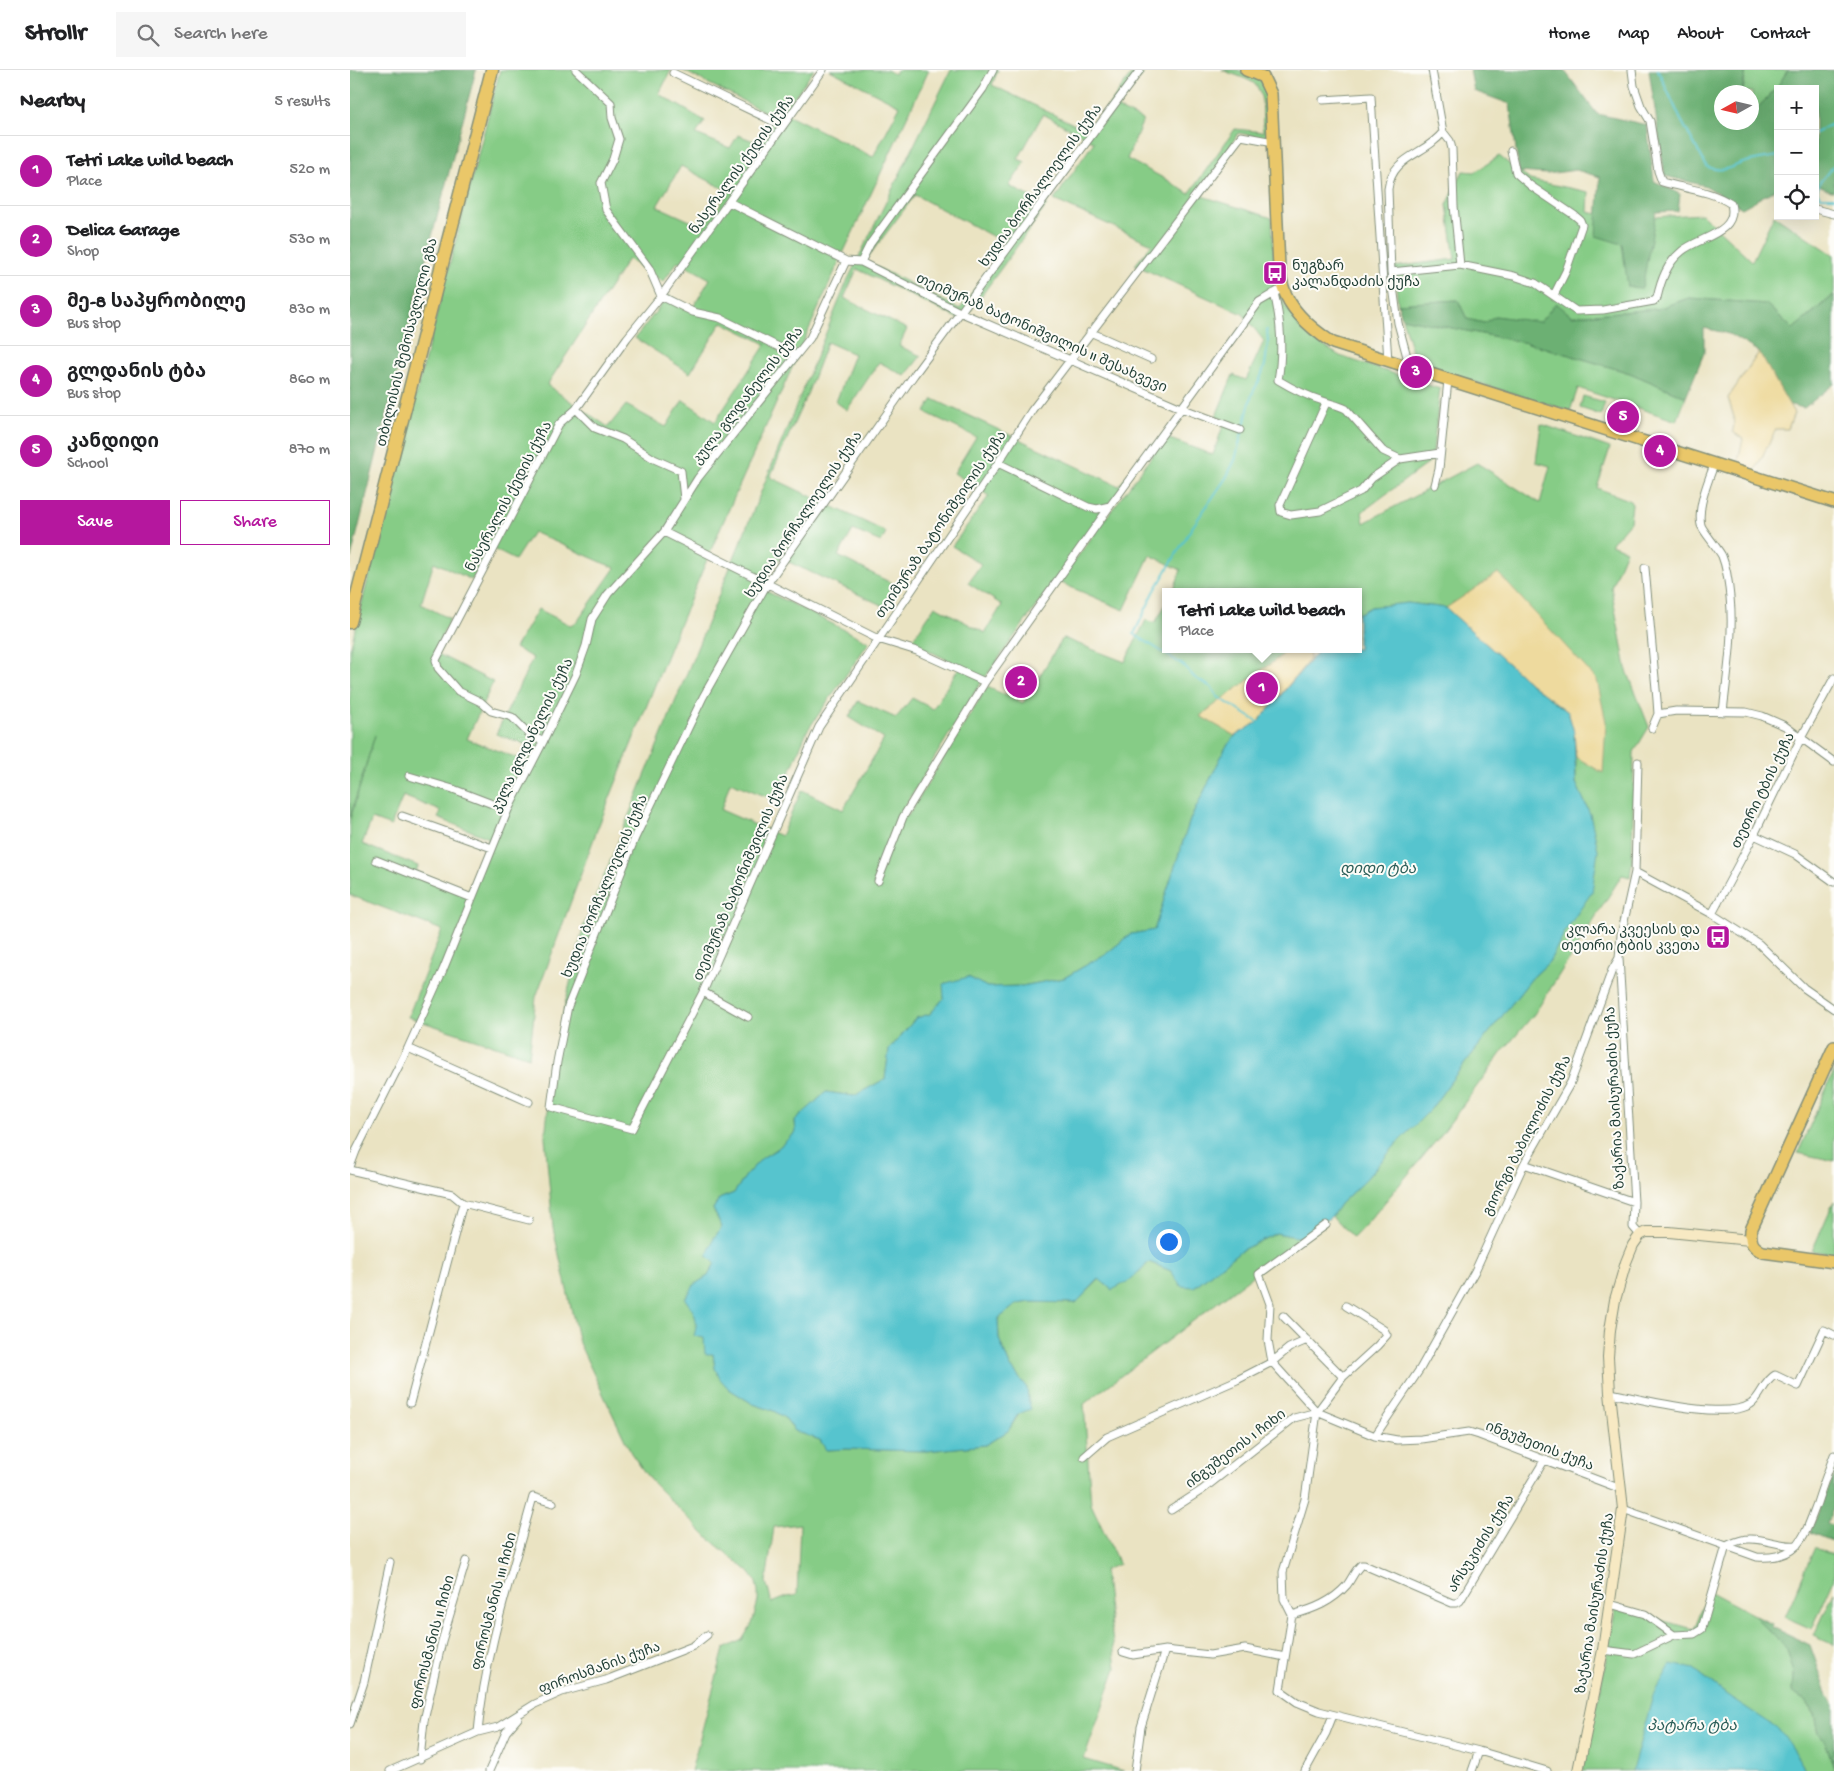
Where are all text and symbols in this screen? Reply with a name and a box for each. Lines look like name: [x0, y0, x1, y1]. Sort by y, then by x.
search box: [116, 12, 466, 57]
text: Strollr: [25, 20, 86, 49]
icon: search: [134, 21, 162, 49]
text: Search here: [174, 23, 268, 46]
text: Home: [1548, 24, 1590, 45]
text: Map: [1618, 24, 1649, 45]
text: About: [1677, 24, 1723, 45]
text: Contact: [1751, 24, 1809, 45]
north arrow: [1714, 85, 1759, 130]
map controls: [1774, 85, 1819, 220]
button: +: [1774, 85, 1819, 130]
text: Nearby: [20, 90, 85, 115]
street label: ნასერალის ქედის ქუჩა: [686, 92, 799, 238]
text: 5 results: [275, 93, 330, 112]
street label: ხუდია ბორჩალოელის ქუჩა: [976, 101, 1107, 271]
button: −: [1774, 130, 1819, 175]
text: Tetri Lake wild beach: [67, 150, 233, 173]
text: 1: [33, 161, 39, 180]
text: 520 m: [290, 161, 330, 180]
text: Place: [67, 173, 102, 192]
button: locate: [1774, 175, 1819, 220]
text: Delica Garage: [67, 220, 179, 243]
text: 2: [32, 231, 40, 250]
text: 530 m: [289, 231, 330, 250]
street label: თბილისის შემოსავლელი გზა: [374, 237, 443, 449]
text: Shop: [67, 243, 99, 262]
place label: ნუგზარ კალანდაძის ქუჩა: [1292, 258, 1420, 292]
bus stop icon: ნუგზარ კალანდაძის ქუჩა: [1262, 260, 1288, 286]
street label: თეიმურაზ ბატონიშვილის II შესახვევი: [913, 270, 1170, 398]
text: მე-8 საპყრობილე: [67, 292, 246, 315]
text: 3: [32, 301, 40, 320]
text: 830 m: [289, 301, 330, 320]
text: Bus stop: [67, 315, 121, 334]
street label: კულა გლდანელის ქუჩა: [690, 324, 808, 469]
pin: 3: [1400, 353, 1432, 391]
text: გლდანის ტბა: [67, 362, 206, 385]
text: 4: [32, 371, 40, 390]
text: 860 m: [289, 371, 330, 390]
text: Bus stop: [67, 385, 121, 404]
pin: 5: [1607, 398, 1639, 436]
street label: ნასერალის ქედის ქუჩა: [462, 419, 557, 575]
street label: ხუდია ბორჩალოელის ქუჩა: [742, 428, 867, 602]
street label: თეიმურაზ ბატონიშვილის ქუჩა: [872, 428, 1011, 622]
text: კანდიდი: [67, 432, 159, 455]
pin: 4: [1644, 432, 1676, 470]
text: 5: [32, 441, 40, 460]
text: 870 m: [289, 441, 330, 460]
text: School: [67, 455, 109, 474]
button: Save: [20, 500, 170, 545]
button: Share: [180, 500, 330, 545]
popup: [1162, 588, 1362, 653]
text: Tetri Lake wild beach: [1179, 600, 1345, 623]
text: Place: [1179, 623, 1214, 642]
street label: კულა გლდანელის ქუჩა: [488, 656, 578, 816]
pin: 2: [1005, 663, 1037, 701]
pin: 1: [1246, 669, 1278, 707]
street label: თეთრი ტბის ქუჩა: [1728, 730, 1800, 852]
street label: თეიმურაზ ბატონიშვილის ქუჩა: [690, 772, 794, 984]
street label: ხუდია ბორჩალოელის ქუჩა: [559, 792, 653, 981]
water label: დიდი ტბა: [1340, 861, 1417, 879]
place label: კლარა კვეესის და თეთრი ტბის კვეთა: [1561, 922, 1700, 956]
bus stop icon: კლარა კვეესის და თეთრი ტბის კვეთა: [1705, 924, 1731, 950]
street label: ზაქარია მაისურაძის ქუჩა: [1602, 1006, 1630, 1190]
street label: გიორგი ბაბილოძის ქუჩა: [1479, 1053, 1576, 1219]
your location: [1156, 1229, 1182, 1255]
street label: ინგუშეთის I ჩიხი: [1183, 1407, 1290, 1493]
street label: ინგუშეთის ქუჩა: [1483, 1419, 1596, 1476]
street label: არსუკიძის ქუჩა: [1444, 1492, 1519, 1597]
street label: ზაქარია მაისურაძის ქუჩა: [1573, 1512, 1619, 1695]
street label: ფიროსმანის III ჩიხი: [468, 1531, 522, 1672]
street label: ფიროსმანის II ჩიხი: [406, 1573, 460, 1712]
street label: ფიროსმანის ქუჩა: [536, 1639, 663, 1699]
water label: პატარა ტბა: [1647, 1718, 1737, 1736]

